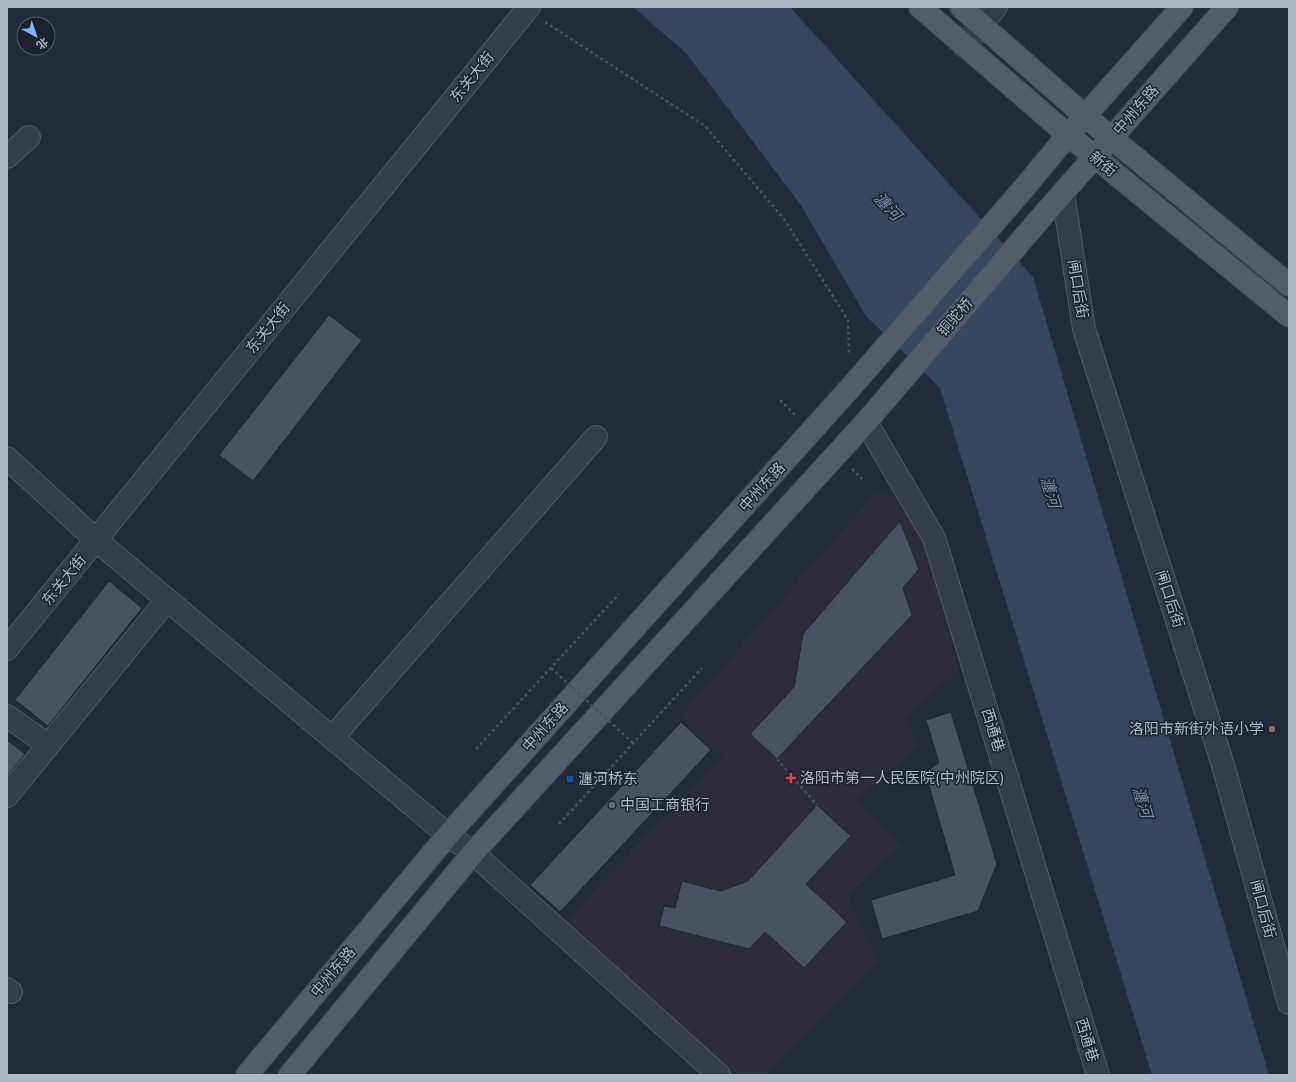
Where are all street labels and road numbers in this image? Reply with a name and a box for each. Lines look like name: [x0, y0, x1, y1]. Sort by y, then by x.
street label: 东关大街: [445, 47, 498, 106]
street label: 中州东路: [1109, 81, 1162, 139]
street label: 新街: [1086, 147, 1121, 180]
street label: 闸口后街: [1064, 258, 1093, 320]
street label: 铜驼桥: [933, 293, 977, 340]
street label: 东关大街: [241, 298, 294, 357]
street label: 中州东路: [734, 458, 789, 515]
street label: 东关大街: [37, 550, 90, 609]
street label: 闸口后街: [1152, 567, 1189, 630]
street label: 中州东路: [517, 698, 572, 755]
street label: 西通巷: [978, 706, 1009, 754]
street label: 闸口后街: [1247, 877, 1280, 940]
street label: 中州东路: [306, 943, 359, 1001]
street label: 西通巷: [1072, 1016, 1103, 1064]

